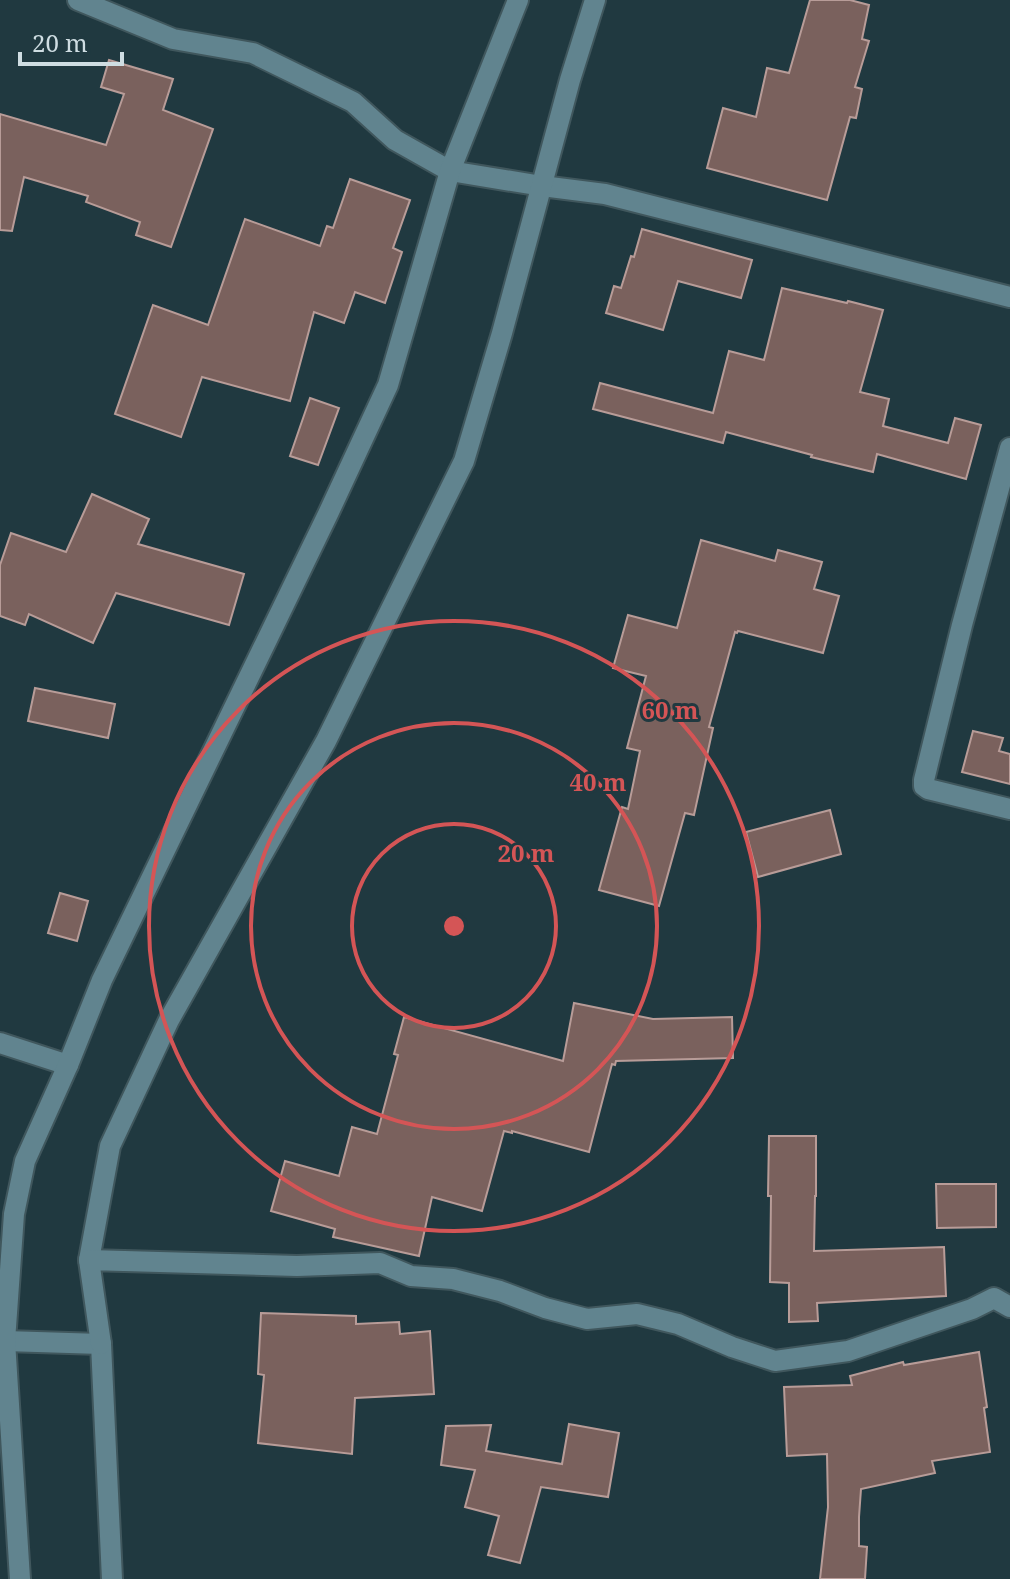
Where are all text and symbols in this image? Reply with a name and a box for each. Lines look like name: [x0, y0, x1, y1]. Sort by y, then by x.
scale bar: [20, 16, 122, 66]
text: 20 m: [32, 26, 88, 59]
text: 60 m: [641, 693, 699, 726]
text: 40 m: [569, 765, 627, 798]
text: 20 m: [497, 836, 555, 869]
centre of rings: [440, 912, 468, 940]

